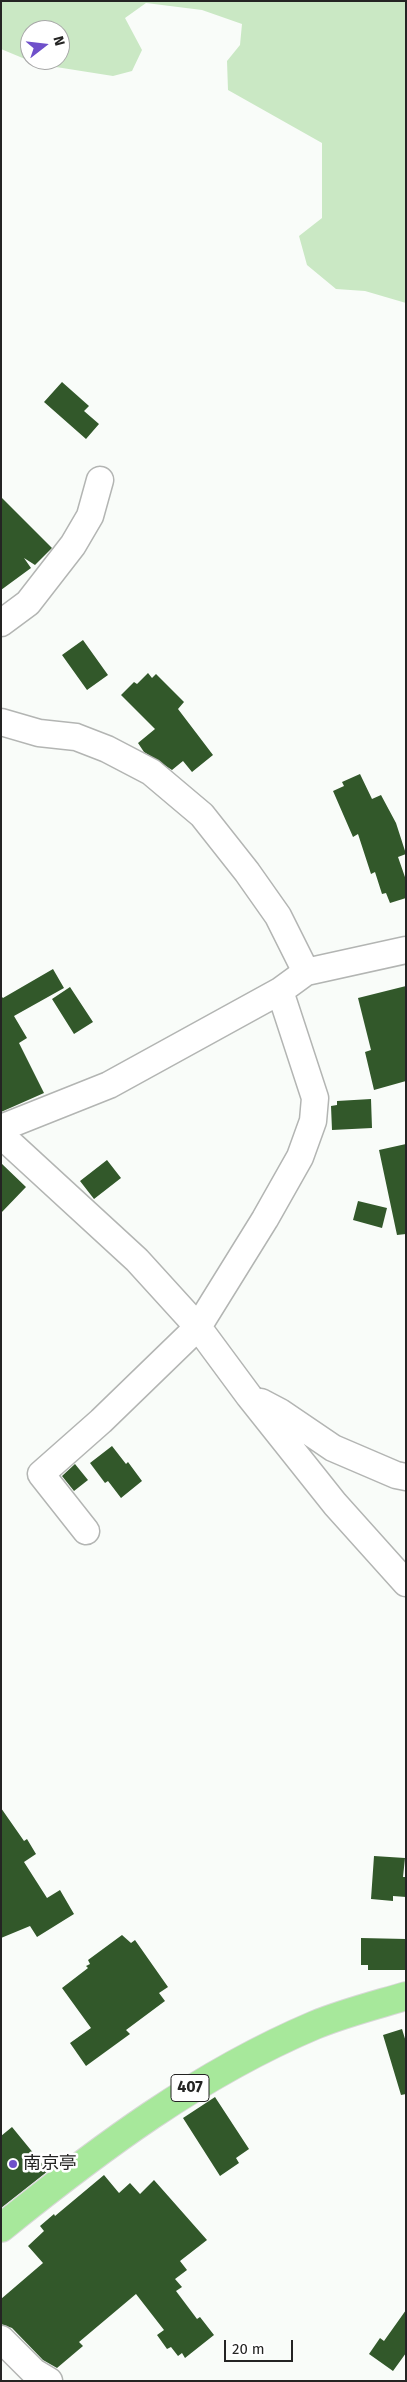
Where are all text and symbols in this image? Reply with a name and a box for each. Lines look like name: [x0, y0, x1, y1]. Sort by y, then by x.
north arrow: [20, 20, 70, 70]
text: N: [49, 34, 68, 48]
road number: 407: [171, 2074, 209, 2102]
place label: 南京亭: [23, 2153, 77, 2175]
marker: 南京亭: [7, 2158, 19, 2170]
scale bar: [227, 2330, 296, 2362]
text: 20 m: [232, 2340, 265, 2358]

